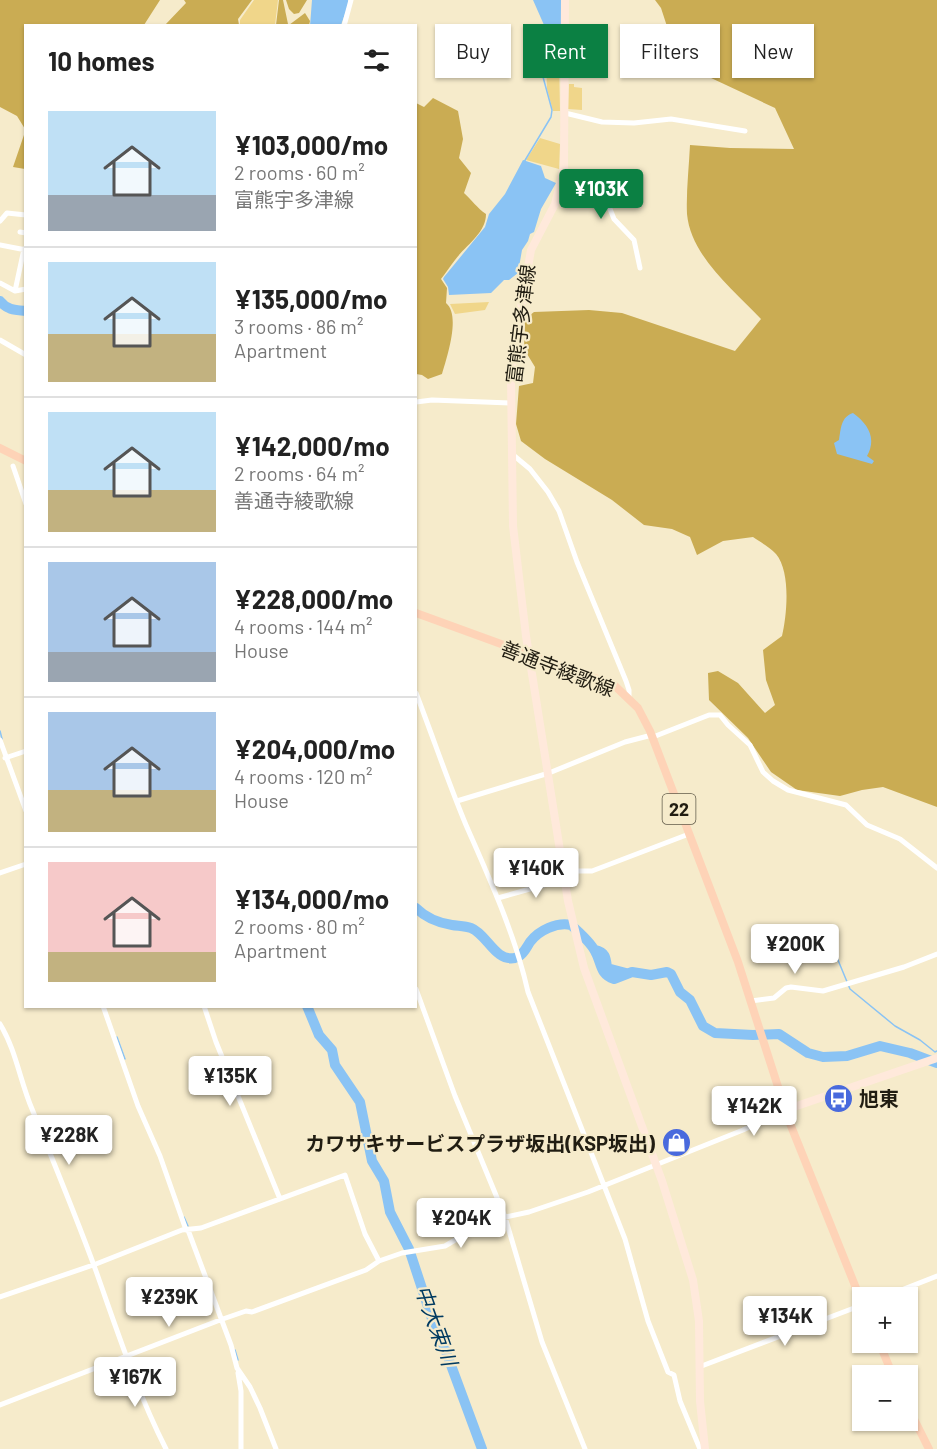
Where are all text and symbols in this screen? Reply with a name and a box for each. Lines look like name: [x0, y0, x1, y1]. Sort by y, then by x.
chip: Buy: [435, 24, 511, 78]
chip: Rent: [523, 24, 608, 78]
chip: Filters: [620, 24, 720, 78]
chip: New: [732, 24, 814, 78]
icon: filters: [360, 44, 393, 77]
text: 10 homes: [48, 45, 155, 76]
text: ¥103,000/mo: [234, 129, 388, 160]
icon: home: [96, 135, 168, 207]
text: 2 rooms · 60 m²: [234, 160, 365, 184]
pin: ¥103K: [559, 169, 643, 220]
text: ¥103K: [573, 176, 629, 200]
text: 富熊宇多津線: [234, 187, 354, 211]
street label: 富熊宇多津線: [501, 263, 539, 385]
text: ¥135,000/mo: [234, 283, 387, 314]
icon: home: [96, 286, 168, 358]
text: 3 rooms · 86 m²: [234, 314, 363, 338]
text: Apartment: [234, 338, 327, 362]
text: ¥142,000/mo: [234, 430, 390, 461]
icon: home: [96, 436, 168, 508]
text: 2 rooms · 64 m²: [234, 461, 364, 485]
text: 善通寺綾歌線: [234, 488, 354, 512]
text: ¥228,000/mo: [234, 583, 393, 614]
icon: home: [96, 586, 168, 658]
text: 4 rooms · 144 m²: [234, 614, 372, 638]
street label: 善通寺綾歌線: [498, 635, 618, 701]
text: House: [234, 638, 289, 662]
text: ¥204,000/mo: [234, 733, 395, 764]
icon: home: [96, 736, 168, 808]
text: 4 rooms · 120 m²: [234, 764, 372, 788]
text: House: [234, 788, 289, 812]
road number: 22: [662, 794, 696, 824]
pin: ¥140K: [494, 848, 578, 899]
text: ¥140K: [508, 855, 564, 879]
text: ¥134,000/mo: [234, 883, 389, 914]
icon: home: [96, 886, 168, 958]
text: 2 rooms · 80 m²: [234, 914, 365, 938]
pin: ¥200K: [753, 924, 837, 975]
text: ¥200K: [765, 931, 825, 955]
text: Apartment: [234, 938, 327, 962]
pin: ¥135K: [188, 1056, 272, 1107]
text: ¥135K: [203, 1063, 257, 1087]
bus stop icon: 旭東: [822, 1082, 854, 1114]
pin: ¥142K: [712, 1086, 796, 1137]
place label: 旭東: [859, 1086, 899, 1110]
text: ¥142K: [726, 1093, 782, 1117]
pin: ¥228K: [27, 1115, 111, 1166]
text: ¥228K: [39, 1122, 99, 1146]
shop icon: カワサキサービスプラザ坂出(KSP坂出): [660, 1127, 692, 1159]
place label: カワサキサービスプラザ坂出(KSP坂出): [305, 1131, 655, 1155]
pin: ¥204K: [419, 1198, 503, 1249]
text: ¥204K: [431, 1205, 491, 1229]
pin: ¥239K: [127, 1277, 211, 1328]
water label: 中大束川: [411, 1281, 464, 1371]
text: ¥239K: [140, 1284, 198, 1308]
map controls: [852, 1287, 918, 1431]
button: +: [852, 1287, 918, 1353]
pin: ¥134K: [743, 1296, 827, 1347]
text: ¥134K: [757, 1303, 813, 1327]
pin: ¥167K: [93, 1357, 177, 1408]
text: ¥167K: [108, 1364, 162, 1388]
button: −: [852, 1365, 918, 1431]

